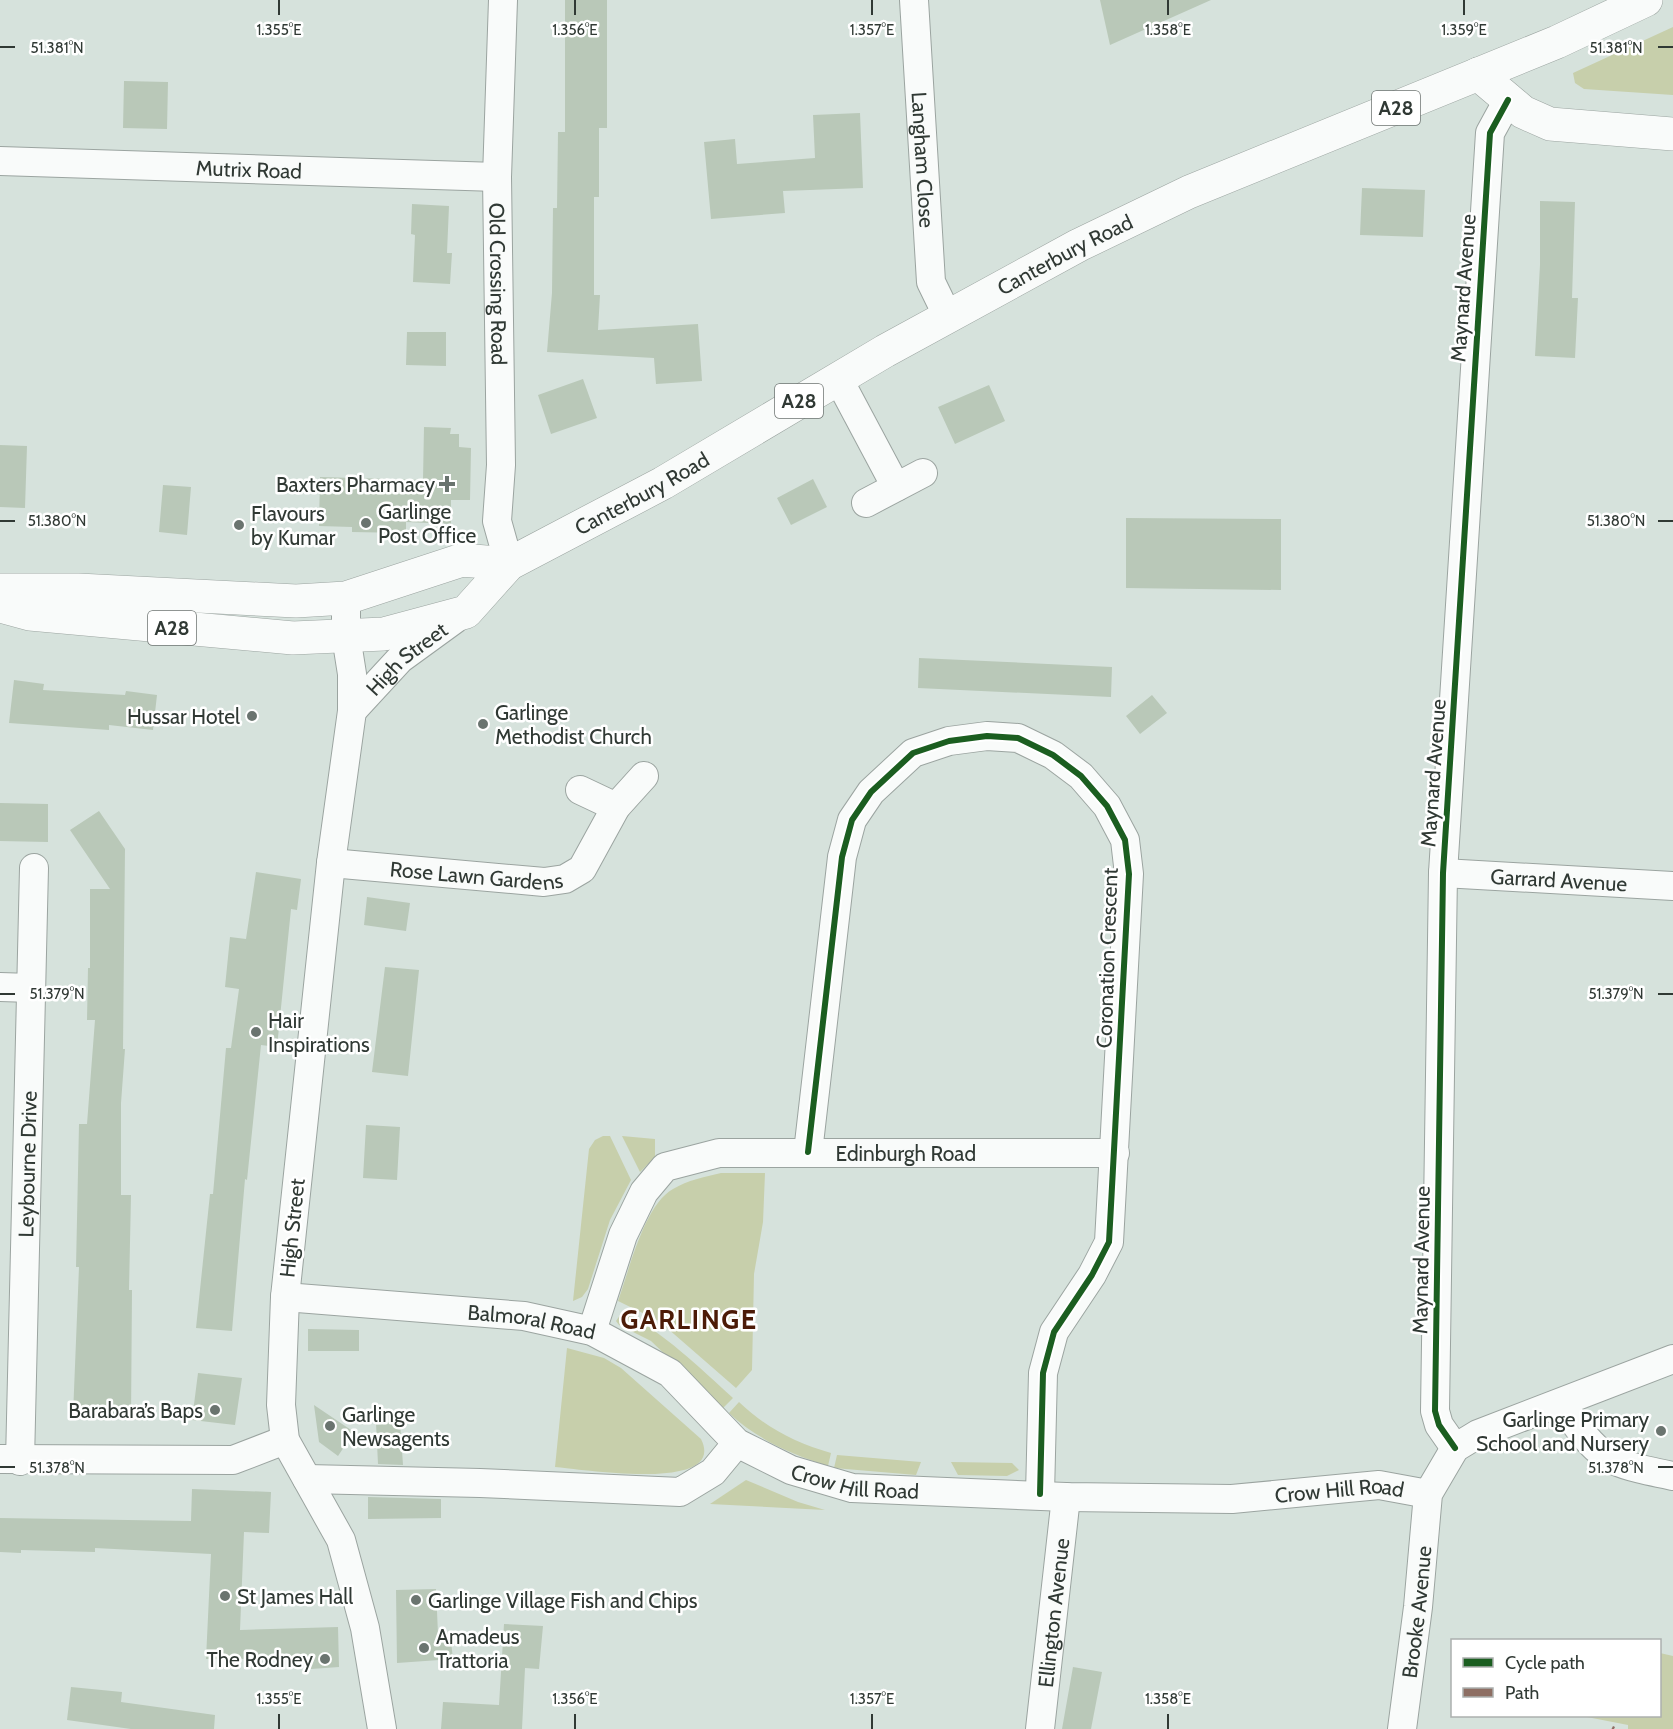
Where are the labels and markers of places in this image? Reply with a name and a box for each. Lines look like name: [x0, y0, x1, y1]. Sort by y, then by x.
place label: Baxters Pharmacy: [276, 472, 435, 497]
marker: Baxters Pharmacy: [440, 477, 454, 491]
place label: Garlinge Post Office: [378, 499, 477, 548]
place label: Flavours by Kumar: [251, 501, 336, 550]
marker: Garlinge Post Office: [359, 516, 373, 530]
marker: Flavours by Kumar: [232, 518, 246, 532]
place label: Garlinge Methodist Church: [495, 700, 652, 749]
place label: Hussar Hotel: [127, 704, 240, 729]
marker: Hussar Hotel: [245, 709, 259, 723]
marker: Garlinge Methodist Church: [476, 717, 490, 731]
place label: Hair Inspirations: [268, 1008, 370, 1057]
marker: Hair Inspirations: [249, 1025, 263, 1039]
place label: Barabara’s Baps: [68, 1398, 203, 1423]
place label: Garlinge Newsagents: [342, 1402, 450, 1451]
marker: Barabara’s Baps: [208, 1403, 222, 1417]
place label: Garlinge Primary School and Nursery: [1476, 1407, 1649, 1456]
marker: Garlinge Newsagents: [323, 1419, 337, 1433]
marker: Garlinge Primary School and Nursery: [1654, 1424, 1668, 1438]
place label: St James Hall: [237, 1584, 353, 1609]
place label: Garlinge Village Fish and Chips: [428, 1588, 698, 1613]
marker: St James Hall: [218, 1589, 232, 1603]
marker: Garlinge Village Fish and Chips: [409, 1593, 423, 1607]
place label: Amadeus Trattoria: [436, 1624, 520, 1673]
marker: Amadeus Trattoria: [417, 1641, 431, 1655]
place label: The Rodney: [207, 1647, 313, 1672]
marker: The Rodney: [318, 1652, 332, 1666]

